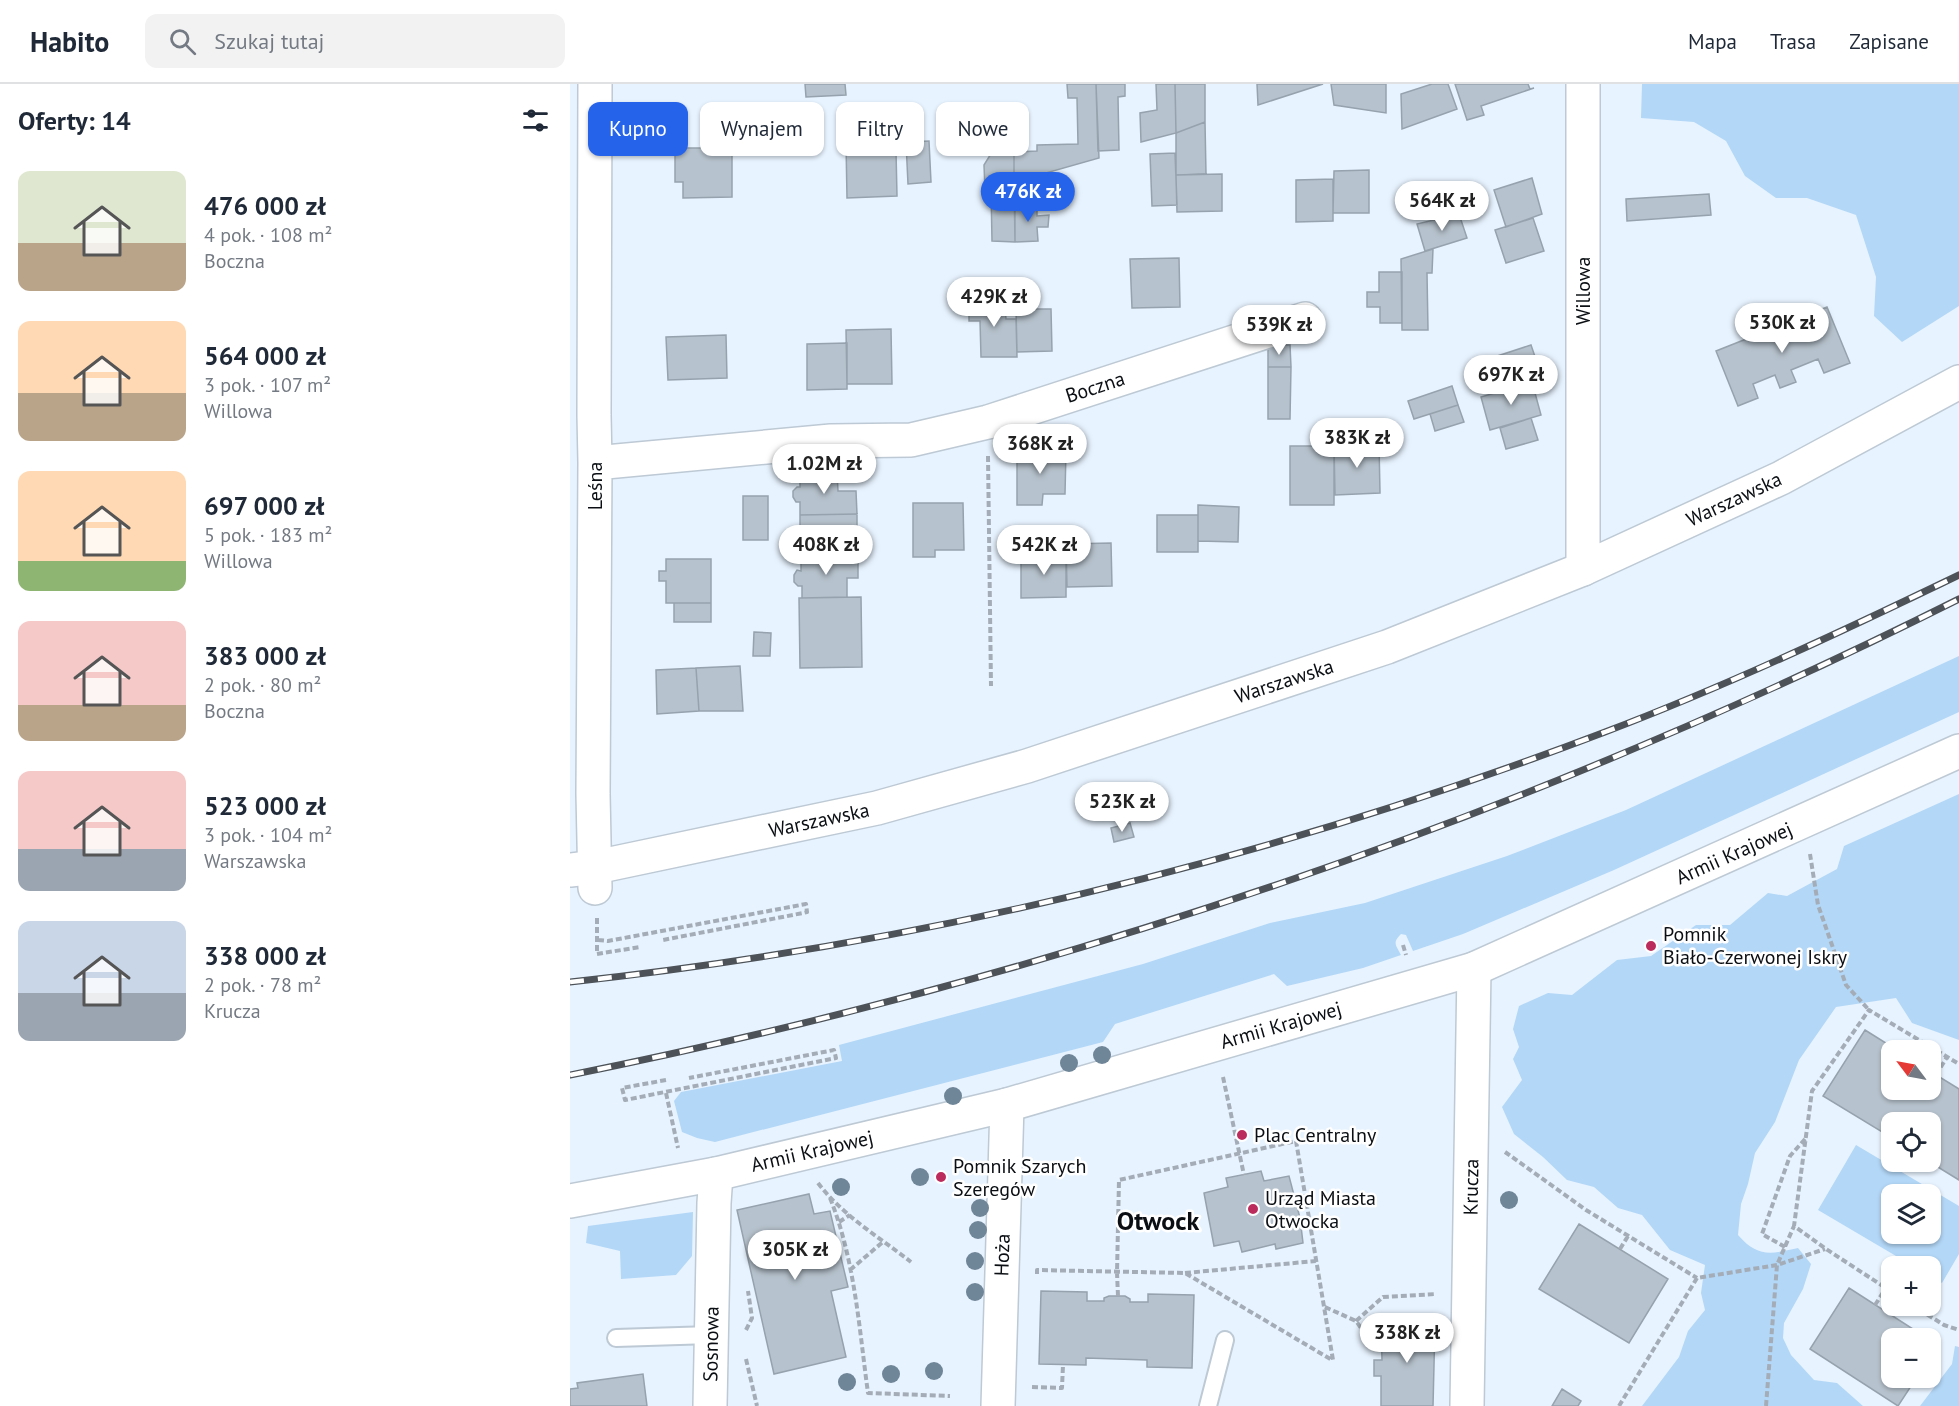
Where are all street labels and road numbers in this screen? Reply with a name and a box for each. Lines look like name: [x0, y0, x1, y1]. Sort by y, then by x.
street label: Willowa: [1570, 257, 1596, 325]
street label: Boczna: [1062, 365, 1128, 409]
street label: Leśna: [582, 462, 608, 510]
street label: Warszawska: [1682, 466, 1786, 532]
street label: Warszawska: [1231, 653, 1337, 709]
street label: Warszawska: [766, 797, 872, 843]
street label: Armii Krajowej: [1672, 816, 1796, 890]
street label: Armii Krajowej: [1217, 995, 1345, 1055]
street label: Armii Krajowej: [748, 1124, 876, 1178]
street label: Krucza: [1458, 1158, 1484, 1216]
street label: Hoża: [988, 1233, 1016, 1277]
street label: Sosnowa: [697, 1306, 725, 1382]

